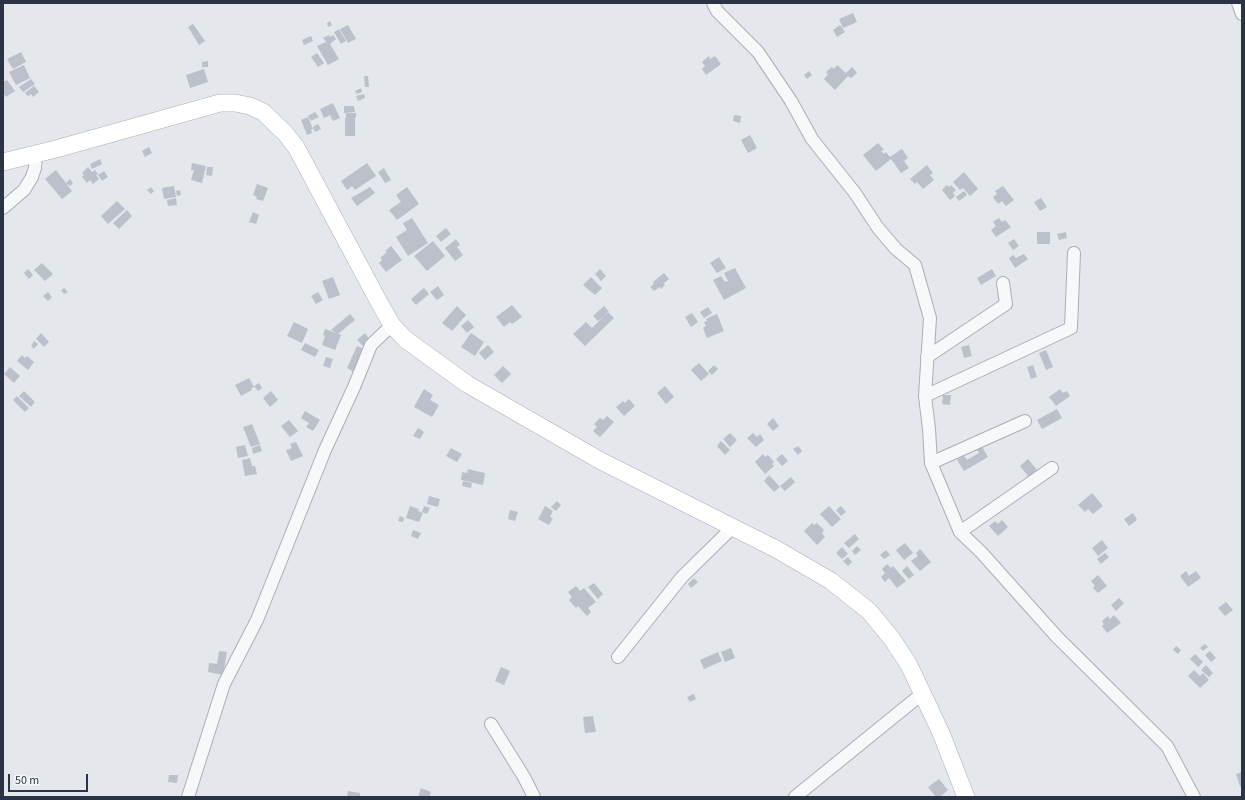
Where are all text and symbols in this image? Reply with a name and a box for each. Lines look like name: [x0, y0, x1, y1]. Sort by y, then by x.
scale bar: [10, 766, 90, 792]
text: 50 m: [15, 772, 39, 789]

